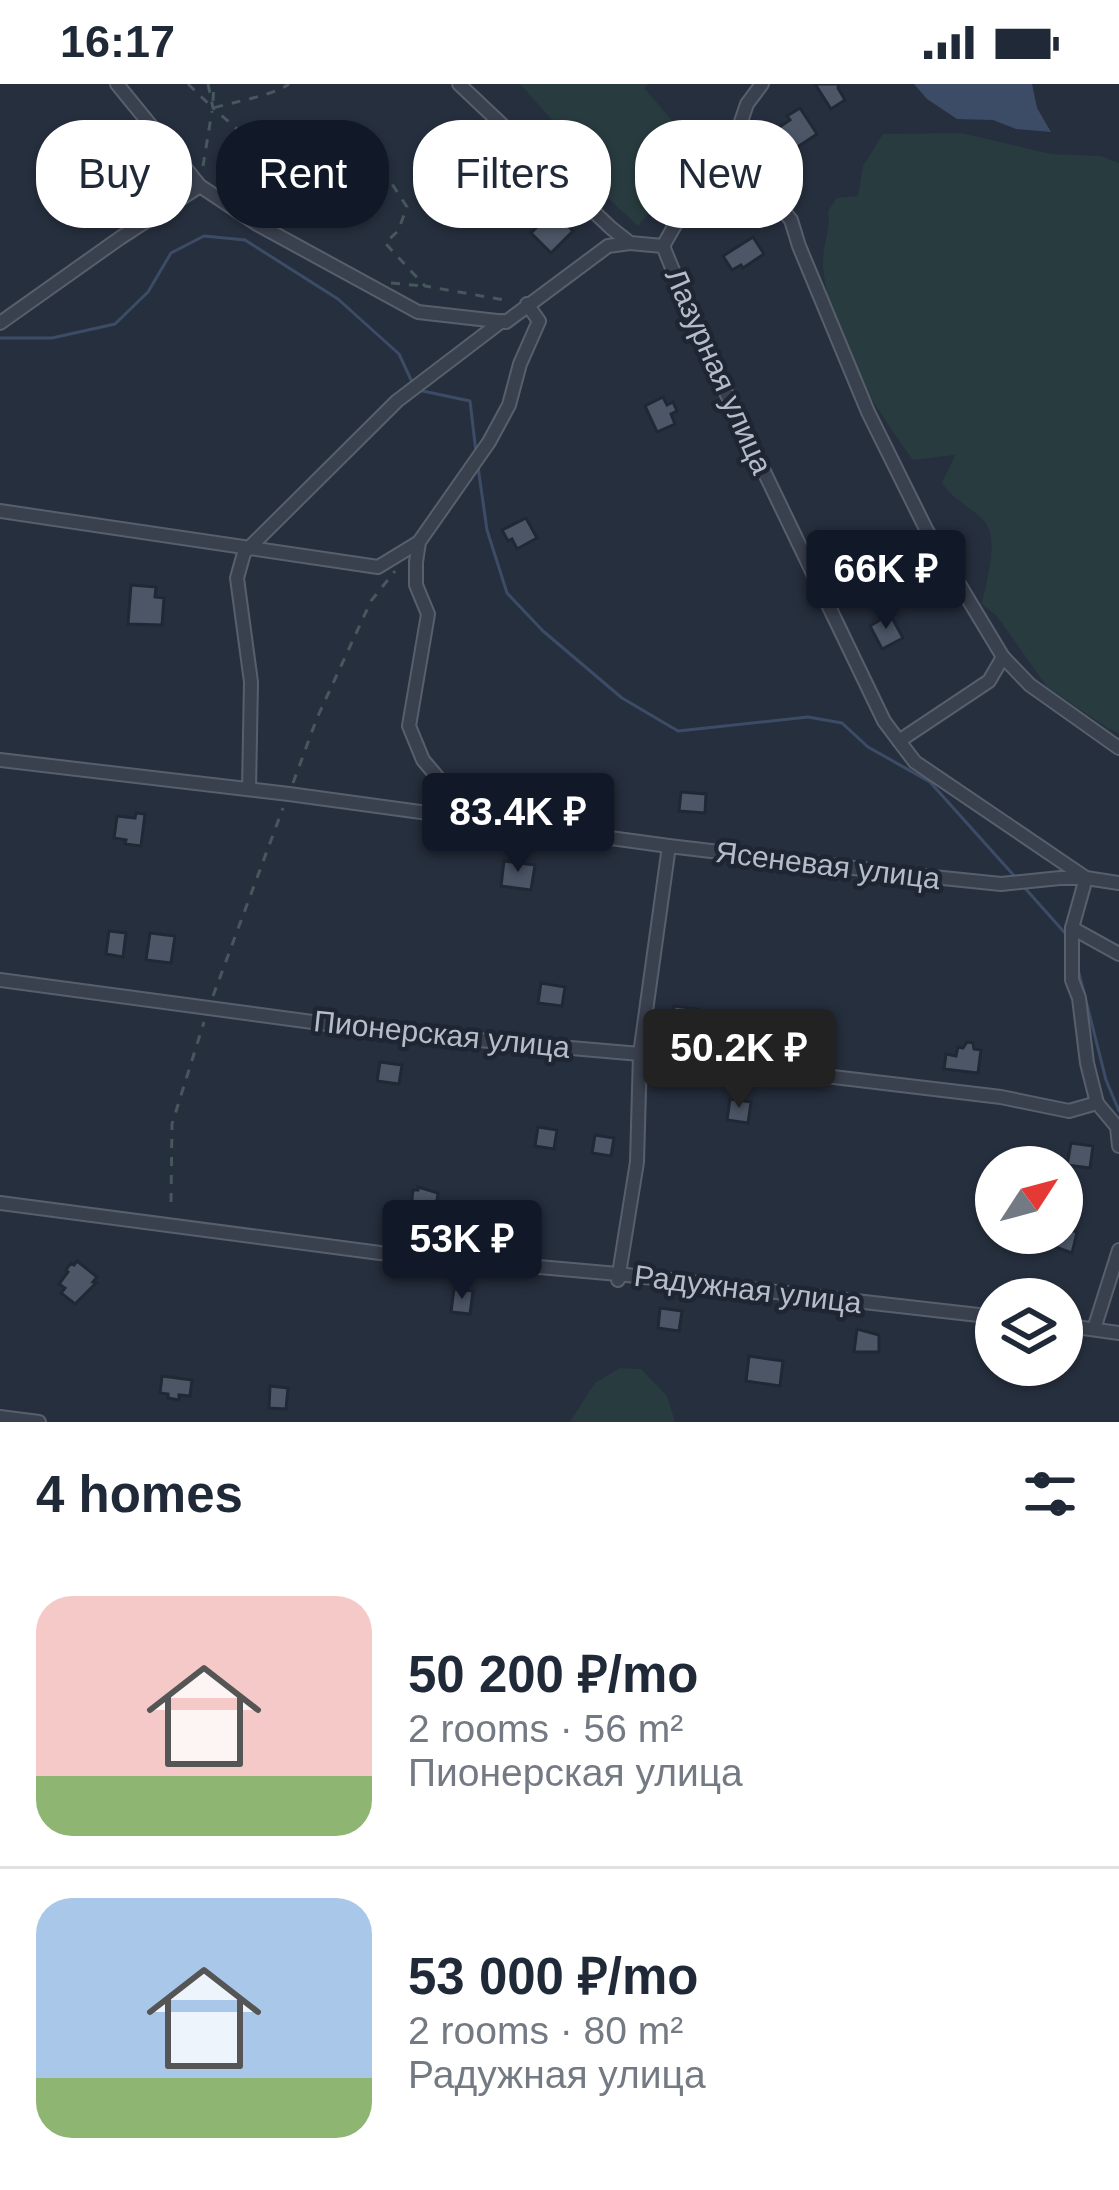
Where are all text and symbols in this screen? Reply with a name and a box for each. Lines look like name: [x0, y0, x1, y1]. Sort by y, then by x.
text: 16:17: [60, 16, 175, 67]
chip: Buy: [36, 120, 192, 228]
chip: Rent: [216, 120, 389, 228]
chip: Filters: [413, 120, 611, 228]
chip: New: [635, 120, 803, 228]
street label: Лазурная улица: [659, 263, 779, 479]
pin: 66K ₽: [802, 530, 970, 632]
text: 66K ₽: [833, 547, 939, 590]
pin: 83.4K ₽: [407, 773, 629, 875]
text: 83.4K ₽: [449, 790, 587, 833]
street label: Ясеневая улица: [714, 835, 942, 895]
street label: Пионерская улица: [312, 1004, 572, 1064]
pin: 50.2K ₽: [628, 1009, 850, 1111]
text: 50.2K ₽: [670, 1026, 808, 1069]
north arrow: [975, 1146, 1083, 1254]
map controls: [975, 1146, 1083, 1386]
pin: 53K ₽: [378, 1200, 546, 1302]
text: 53K ₽: [409, 1217, 515, 1260]
street label: Радужная улица: [632, 1259, 864, 1319]
button: layers: [975, 1278, 1083, 1386]
icon: filters: [1017, 1461, 1083, 1527]
text: 4 homes: [36, 1466, 243, 1523]
icon: home: [132, 1644, 276, 1788]
text: 50 200 ₽/mo: [408, 1646, 699, 1703]
text: 2 rooms · 56 m²: [408, 1707, 683, 1750]
text: Пионерская улица: [408, 1751, 743, 1794]
icon: home: [132, 1946, 276, 2090]
text: 53 000 ₽/mo: [408, 1948, 699, 2005]
text: 2 rooms · 80 m²: [408, 2009, 683, 2052]
text: Радужная улица: [408, 2053, 706, 2096]

